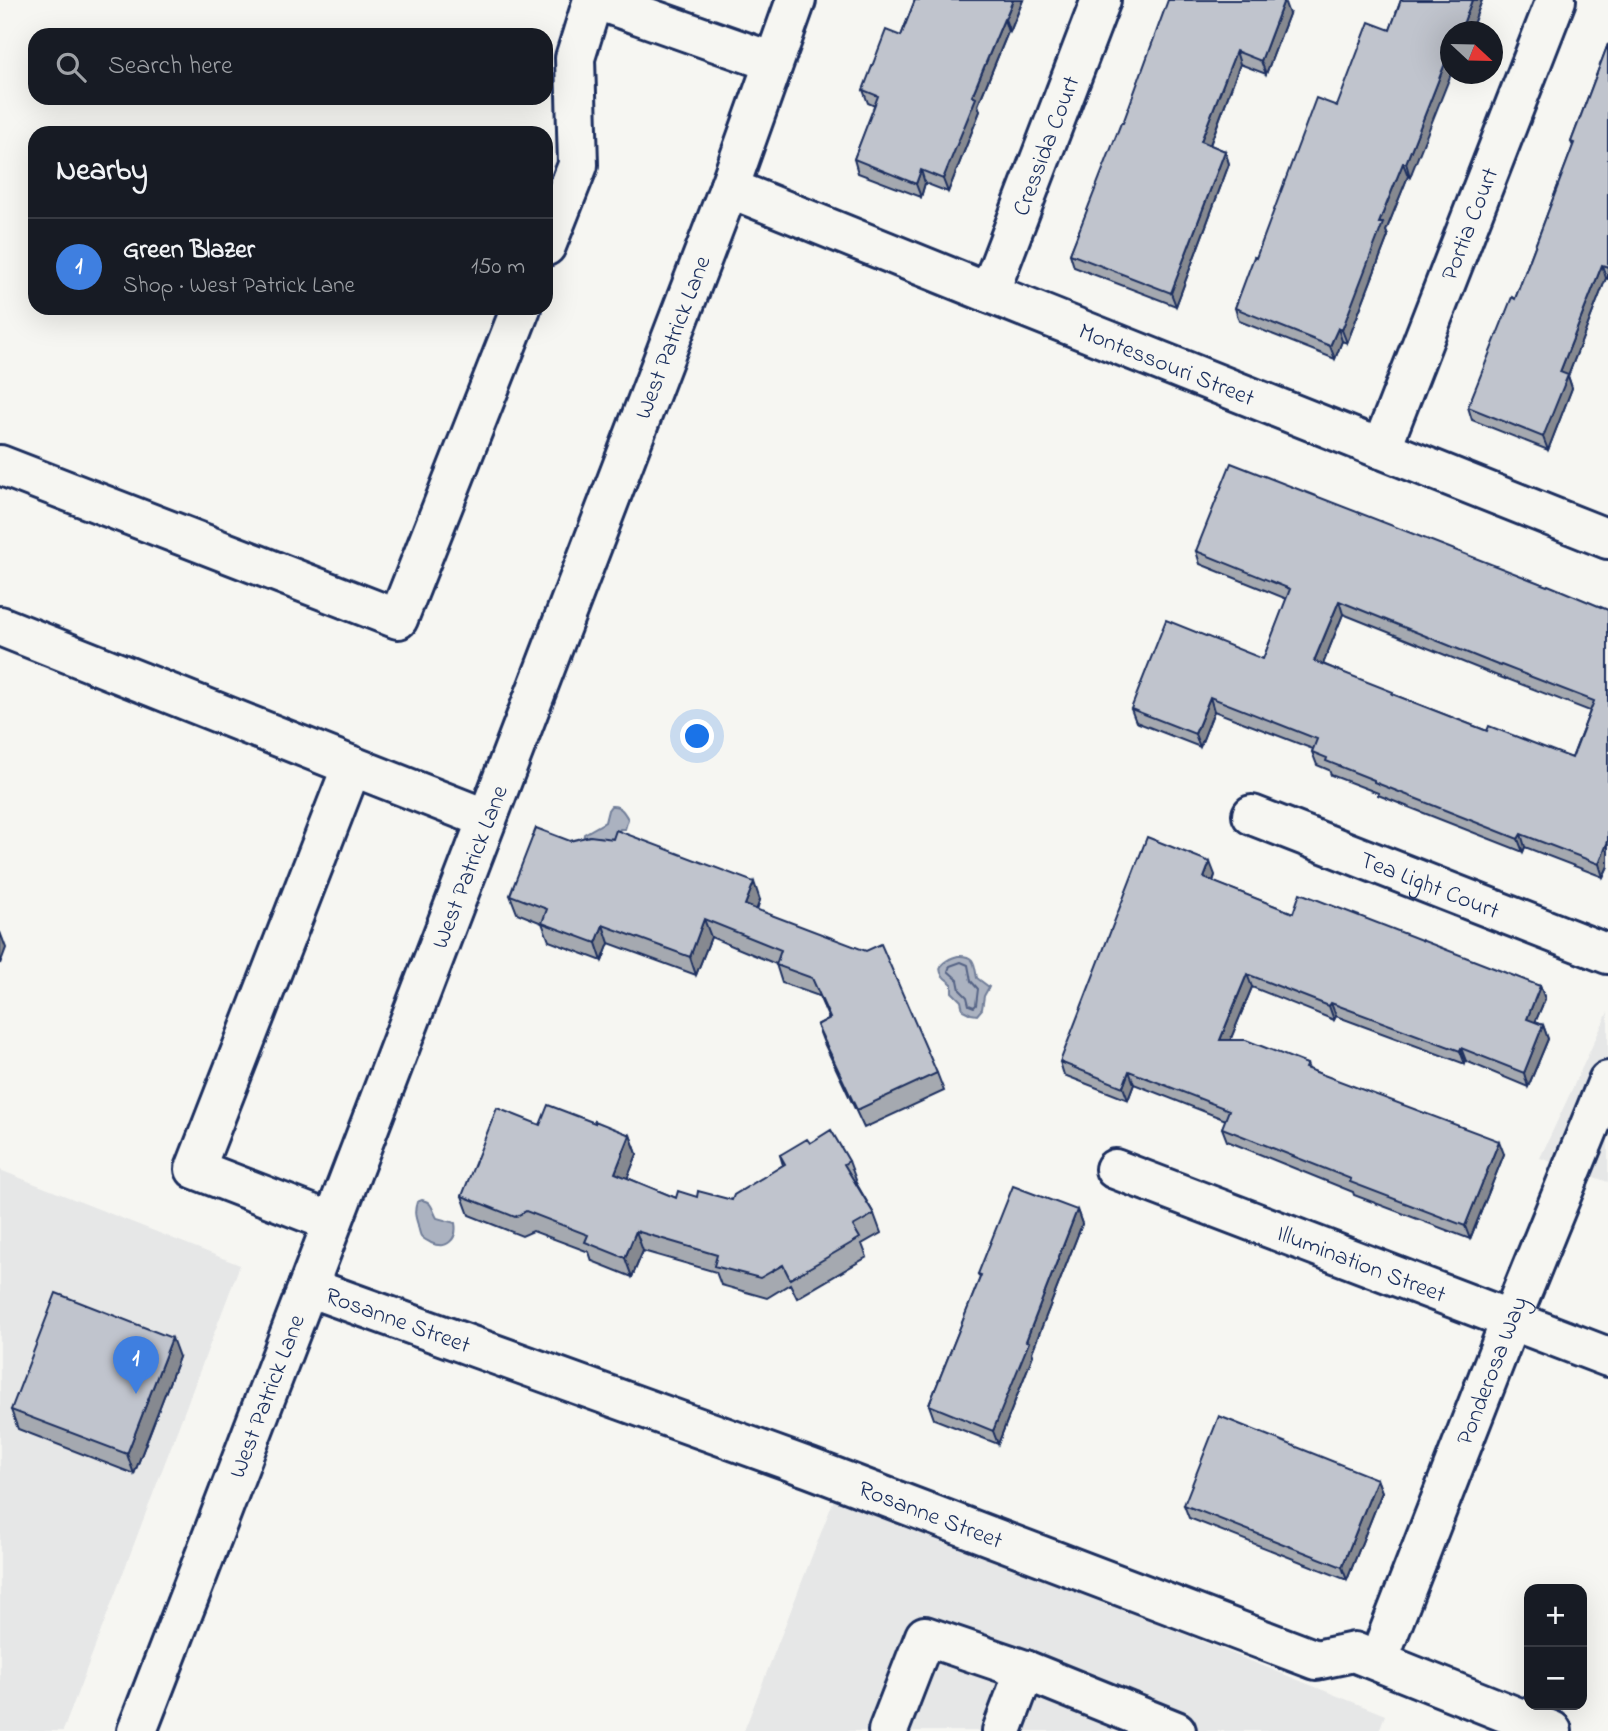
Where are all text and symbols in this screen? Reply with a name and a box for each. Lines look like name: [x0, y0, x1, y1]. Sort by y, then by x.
north arrow: [1440, 21, 1503, 84]
search box: [28, 28, 553, 105]
icon: search: [52, 48, 90, 86]
text: Search here: [108, 48, 233, 86]
street label: Cressida Court: [1005, 71, 1090, 221]
text: Nearby: [56, 150, 148, 194]
street label: Portia Court: [1433, 163, 1509, 286]
text: Green Blazer: [123, 232, 255, 270]
text: 1: [75, 251, 83, 284]
text: 150 m: [471, 251, 525, 284]
street label: West Patrick Lane: [627, 251, 722, 425]
text: Shop · West Patrick Lane: [123, 270, 355, 303]
street label: Montessouri Street: [1073, 315, 1259, 417]
your location: [680, 719, 714, 753]
street label: West Patrick Lane: [424, 780, 519, 954]
street label: Tea Light Court: [1354, 844, 1504, 930]
street label: Illumination Street: [1271, 1217, 1450, 1314]
street label: Rosanne Street: [320, 1280, 475, 1364]
street label: Ponderosa Way: [1449, 1291, 1539, 1451]
street label: West Patrick Lane: [221, 1310, 316, 1484]
pin: 1: [113, 1336, 159, 1394]
street label: Rosanne Street: [853, 1473, 1007, 1560]
map controls: [1524, 1584, 1587, 1710]
button: +: [1524, 1584, 1587, 1647]
button: −: [1524, 1647, 1587, 1710]

